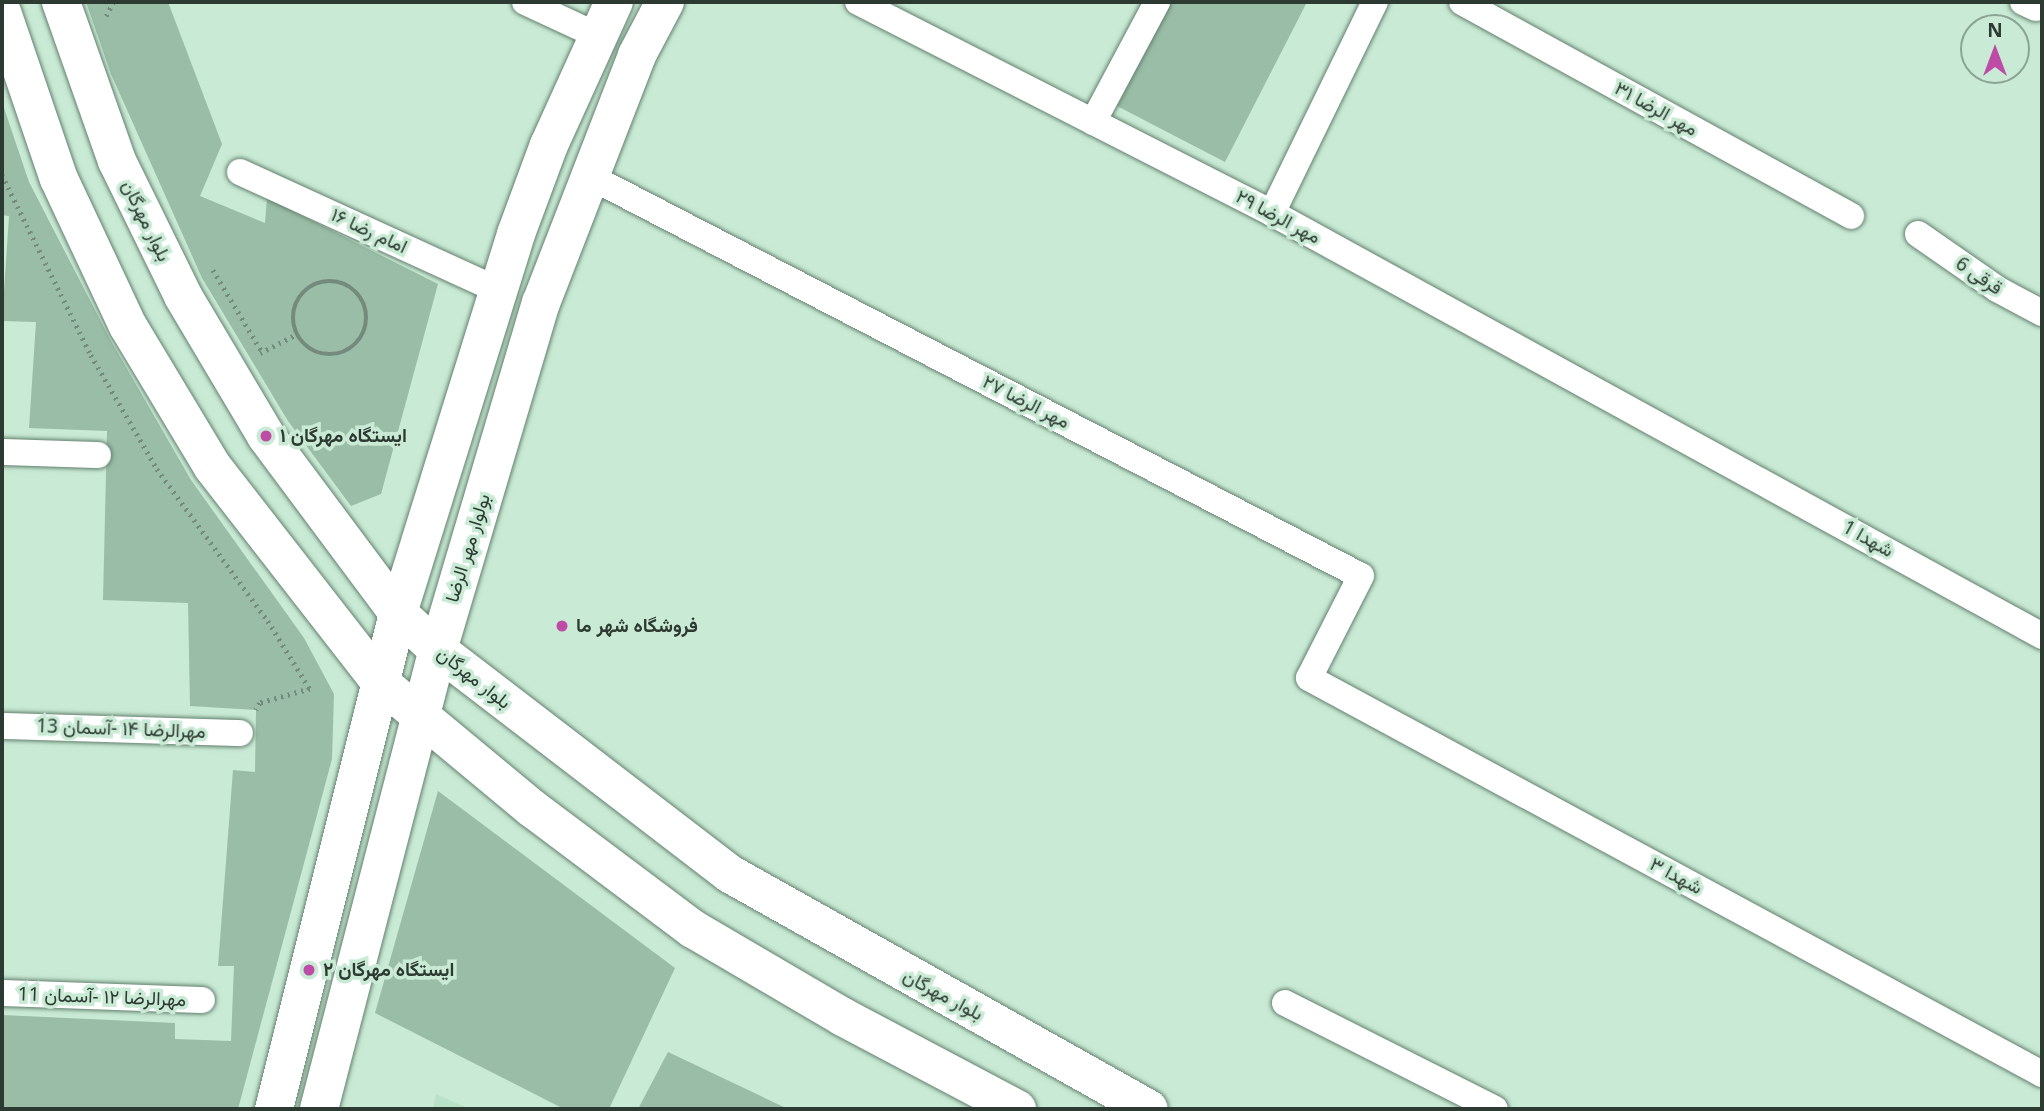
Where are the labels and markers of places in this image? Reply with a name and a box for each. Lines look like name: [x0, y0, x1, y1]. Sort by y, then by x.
place label: ایستگاه مهرگان ۱: [280, 425, 407, 447]
marker: ایستگاه مهرگان ۱: [258, 428, 274, 444]
place label: فروشگاه شهر ما: [576, 615, 698, 637]
marker: فروشگاه شهر ما: [554, 618, 570, 634]
place label: ایستگاه مهرگان ۲: [323, 959, 454, 981]
marker: ایستگاه مهرگان ۲: [301, 962, 317, 978]

